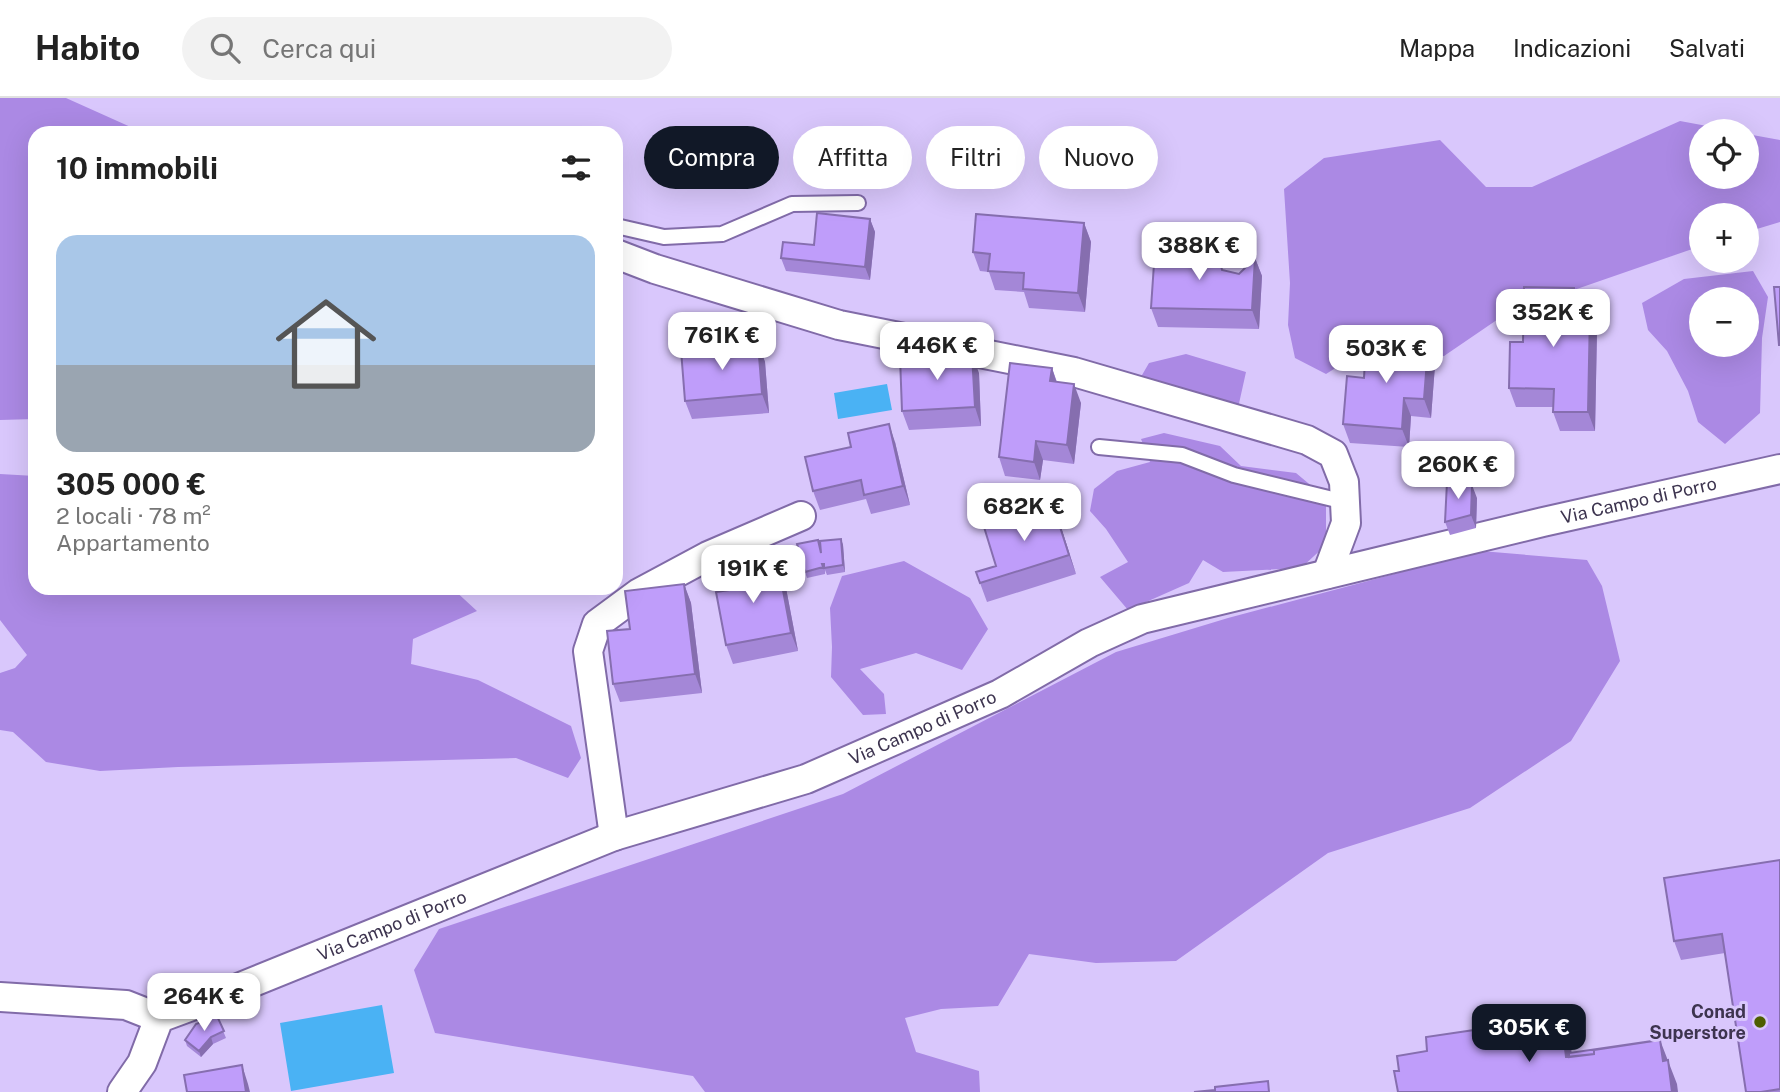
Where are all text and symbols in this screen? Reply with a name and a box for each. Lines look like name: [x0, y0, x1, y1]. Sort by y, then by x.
search box: [182, 17, 672, 80]
text: Habito: [35, 29, 140, 67]
icon: search: [206, 29, 244, 67]
text: Cerca qui: [262, 33, 376, 64]
text: Mappa: [1399, 34, 1475, 62]
text: Indicazioni: [1513, 34, 1631, 62]
text: Salvati: [1669, 34, 1745, 62]
map controls: [1689, 119, 1759, 357]
button: locate: [1689, 119, 1759, 189]
chip: Compra: [644, 126, 779, 189]
chip: Affitta: [793, 126, 912, 189]
chip: Filtri: [926, 126, 1025, 189]
chip: Nuovo: [1039, 126, 1158, 189]
icon: filters: [557, 149, 595, 187]
text: 10 immobili: [56, 150, 218, 186]
button: +: [1689, 203, 1759, 273]
pin: 388K €: [1142, 222, 1256, 282]
text: 388K €: [1158, 231, 1240, 258]
icon: home: [263, 281, 389, 407]
button: −: [1689, 287, 1759, 357]
pin: 352K €: [1496, 289, 1610, 349]
text: 352K €: [1512, 298, 1594, 325]
pin: 761K €: [665, 313, 779, 372]
text: 761K €: [684, 321, 760, 348]
pin: 446K €: [880, 322, 994, 382]
pin: 503K €: [1329, 326, 1443, 385]
text: 446K €: [896, 331, 978, 358]
text: 503K €: [1345, 334, 1427, 361]
pin: 260K €: [1401, 442, 1515, 501]
text: 260K €: [1417, 450, 1499, 477]
text: 305 000 €: [56, 466, 206, 502]
street label: Via Campo di Porro: [1559, 472, 1719, 528]
pin: 682K €: [967, 484, 1081, 543]
text: 682K €: [983, 492, 1065, 519]
text: 2 locali · 78 m²: [56, 502, 211, 529]
text: Appartamento: [56, 529, 210, 556]
pin: 191K €: [696, 546, 810, 605]
text: 191K €: [717, 554, 789, 581]
street label: Via Campo di Porro: [845, 686, 999, 769]
street label: Via Campo di Porro: [314, 886, 470, 965]
pin: 264K €: [147, 974, 261, 1033]
text: 264K €: [163, 982, 245, 1009]
place label: Conad Superstore: [1649, 1001, 1746, 1043]
pin: 305K €: [1472, 1004, 1586, 1064]
text: 305K €: [1488, 1013, 1570, 1040]
marker: Conad Superstore: [1752, 1014, 1768, 1030]

